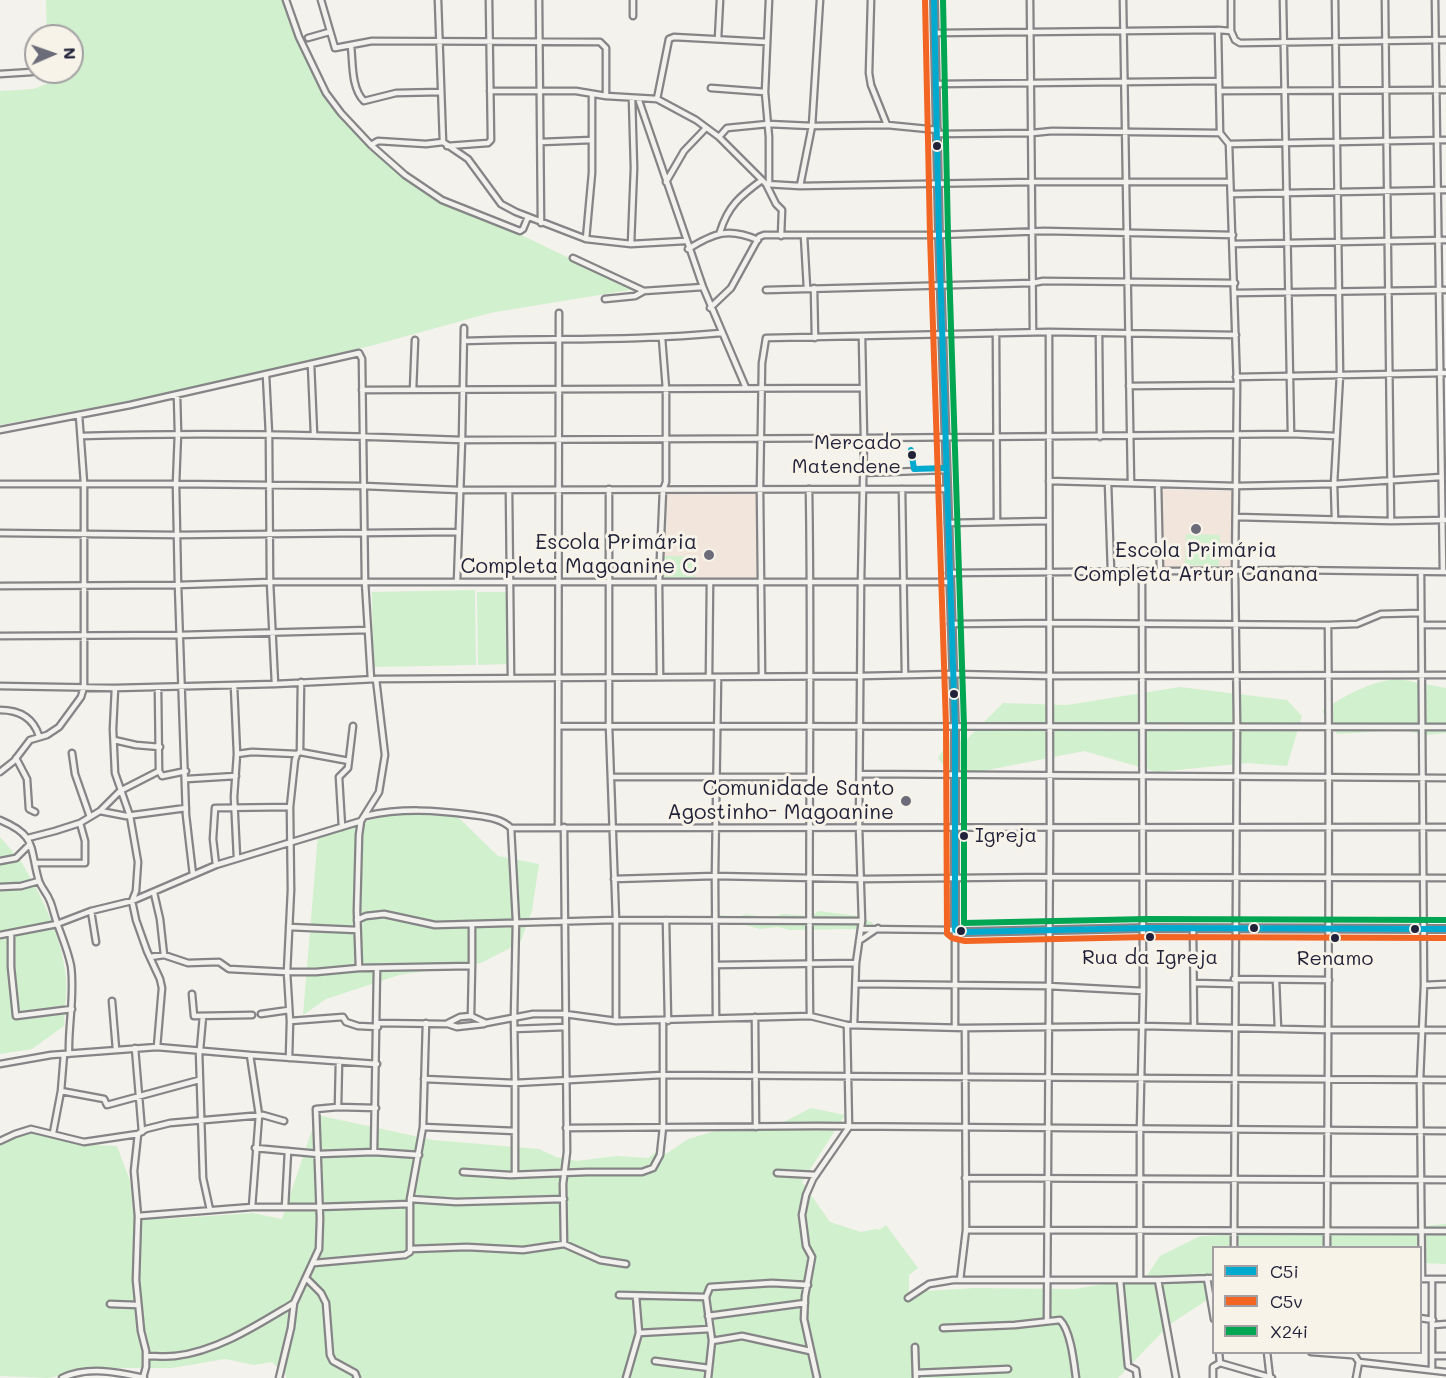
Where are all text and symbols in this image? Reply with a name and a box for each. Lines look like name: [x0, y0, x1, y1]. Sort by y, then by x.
north arrow: [24, 24, 84, 84]
text: N: [60, 47, 81, 60]
unlabelled marker: [931, 140, 943, 152]
place label: Mercado Matendene: [792, 431, 901, 478]
marker: Mercado Matendene: [906, 449, 918, 461]
marker: Escola Primária Completa Artur Canana: [1189, 522, 1203, 536]
place label: Escola Primária Completa Magoanine C: [461, 530, 697, 580]
place label: Escola Primária Completa Artur Canana: [1073, 538, 1319, 588]
marker: Escola Primária Completa Magoanine C: [702, 548, 716, 562]
unlabelled marker: [948, 688, 960, 700]
place label: Comunidade Santo Agostinho- Magoanine: [667, 776, 894, 826]
marker: Comunidade Santo Agostinho- Magoanine: [899, 794, 913, 808]
place label: Igreja: [975, 824, 1037, 848]
marker: Igreja: [958, 830, 970, 842]
unlabelled marker: [1248, 922, 1260, 934]
unlabelled marker: [1409, 923, 1421, 935]
unlabelled marker: [955, 925, 967, 937]
marker: Rua da Igreja: [1144, 931, 1156, 943]
marker: Renamo: [1329, 932, 1341, 944]
place label: Rua da Igreja: [1082, 946, 1218, 970]
place label: Renamo: [1297, 947, 1373, 971]
legend: [1212, 1246, 1422, 1354]
text: C5i: [1270, 1259, 1299, 1283]
text: C5v: [1270, 1289, 1303, 1313]
text: X24i: [1270, 1319, 1308, 1343]

